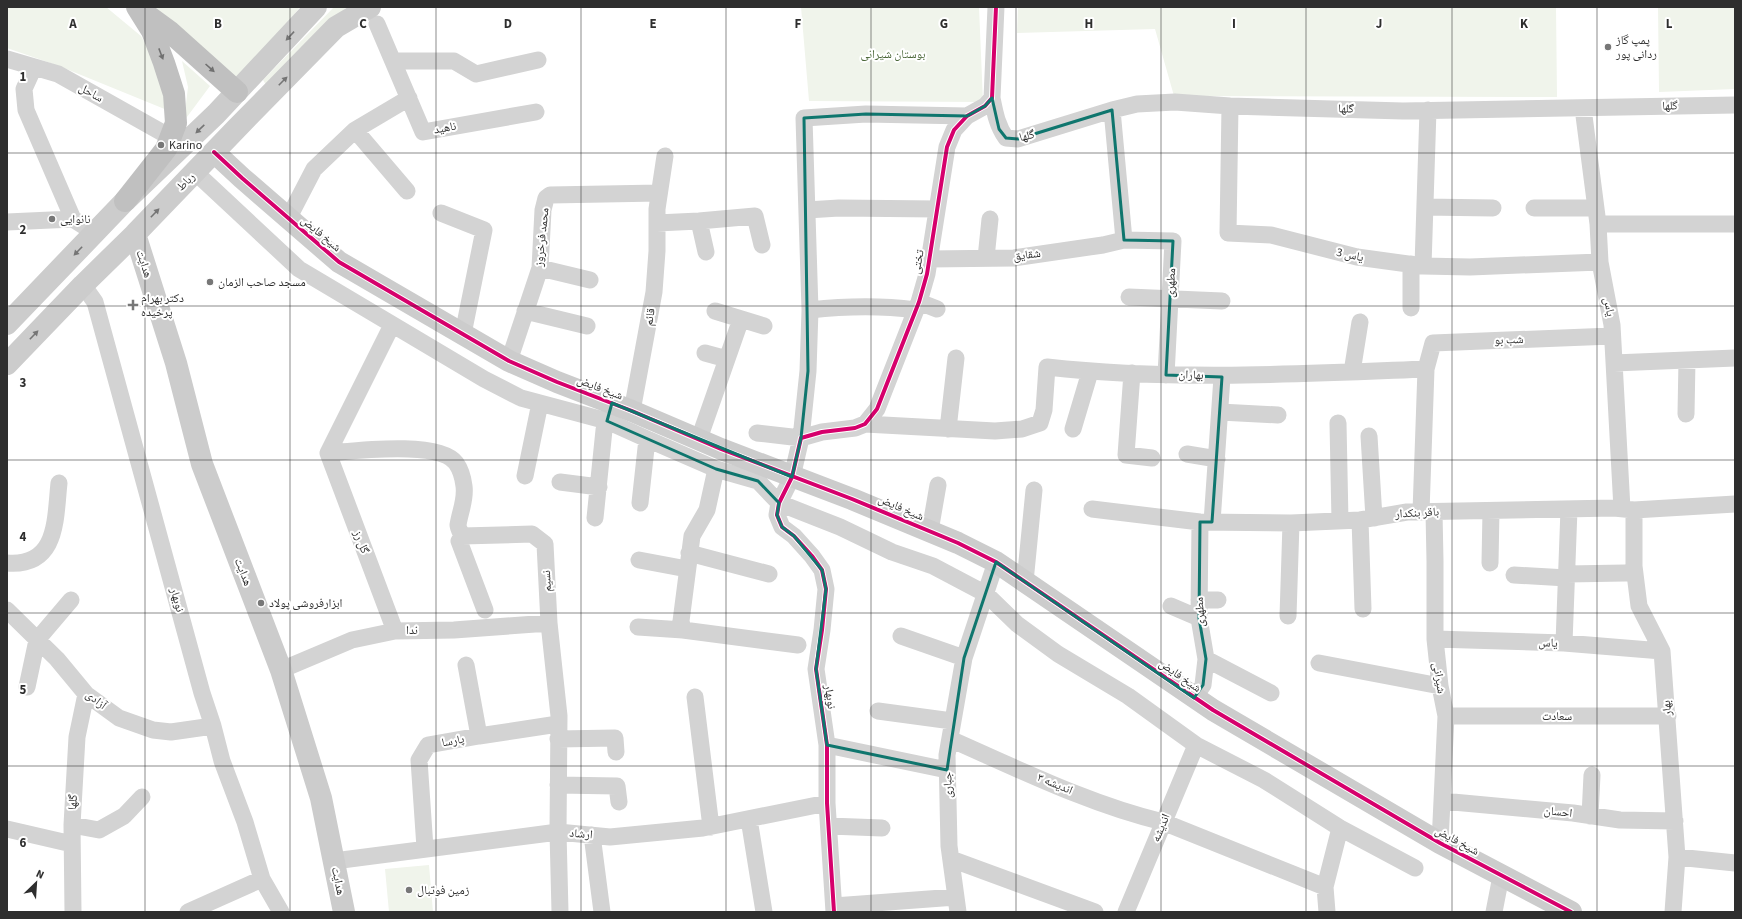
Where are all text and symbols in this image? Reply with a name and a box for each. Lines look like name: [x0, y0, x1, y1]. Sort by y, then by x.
text: A: [68, 15, 77, 33]
text: B: [214, 15, 222, 33]
text: C: [359, 15, 367, 33]
text: D: [504, 15, 512, 33]
text: E: [649, 15, 657, 33]
text: F: [795, 15, 802, 33]
text: G: [940, 15, 948, 33]
text: H: [1085, 15, 1093, 33]
text: I: [1232, 15, 1236, 33]
text: J: [1376, 15, 1382, 33]
text: K: [1520, 15, 1529, 33]
text: L: [1666, 15, 1673, 33]
one-way arrow: [286, 31, 295, 40]
place label: پمپ گاز ردانی پور: [1615, 32, 1657, 63]
marker: پمپ گاز ردانی پور: [1603, 42, 1613, 52]
park label: بوستان شیرانی: [860, 46, 926, 63]
one-way arrow: [158, 48, 164, 60]
one-way arrow: [204, 63, 215, 72]
text: 1: [20, 68, 27, 86]
one-way arrow: [278, 76, 288, 86]
street label: ساحل: [76, 79, 106, 107]
street label: گلها: [1662, 97, 1678, 115]
street label: گلها: [1338, 100, 1354, 118]
street label: ناهید: [432, 118, 458, 138]
one-way arrow: [195, 124, 205, 134]
street label: گلها: [1017, 126, 1037, 146]
place label: Karino: [169, 137, 202, 154]
marker: Karino: [156, 140, 166, 150]
street label: رباط: [173, 169, 199, 195]
street label: محمد فرخروز: [530, 207, 554, 268]
one-way arrow: [150, 208, 159, 218]
place label: نانوایی: [60, 211, 90, 228]
street label: شیخ فایض: [297, 212, 345, 256]
marker: نانوایی: [47, 214, 57, 224]
text: 2: [20, 221, 27, 239]
street label: یاس 3: [1335, 244, 1366, 266]
street label: شقایق: [1012, 245, 1042, 265]
one-way arrow: [74, 246, 83, 255]
street label: هدایت: [132, 248, 156, 280]
street label: تختی: [907, 248, 929, 276]
street label: مطهری: [1162, 268, 1180, 298]
place label: مسجد صاحب الزمان: [218, 274, 306, 291]
marker: مسجد صاحب الزمان: [205, 277, 215, 287]
place label: دکتر بهرام پرخیده: [141, 290, 184, 321]
street label: یاس: [1599, 296, 1619, 318]
marker: دکتر بهرام پرخیده: [128, 300, 138, 310]
street label: قائم: [640, 307, 660, 327]
one-way arrow: [29, 331, 38, 340]
street label: شب بو: [1494, 331, 1524, 349]
street label: بهاران: [1178, 366, 1204, 384]
street label: شیخ فایض: [575, 371, 626, 405]
text: 3: [20, 374, 27, 392]
street label: شیخ فایض: [876, 491, 926, 525]
street label: باقر بنکدار: [1394, 503, 1439, 523]
street label: گل رز: [348, 527, 373, 556]
text: 4: [20, 528, 27, 546]
street label: هدایت: [230, 556, 256, 588]
street label: نسیم: [538, 570, 556, 592]
street label: نوبهار: [165, 585, 188, 614]
place label: ابزارفروشی پولاد: [269, 595, 343, 612]
street label: مطهری: [1191, 597, 1209, 627]
marker: ابزارفروشی پولاد: [256, 598, 266, 608]
street label: ندا: [406, 622, 418, 639]
street label: یاس: [1538, 634, 1558, 652]
street label: شیخ فایض: [1155, 655, 1205, 697]
street label: شیرانی: [1428, 661, 1450, 695]
text: 5: [20, 681, 27, 699]
street label: نوبهار: [820, 683, 840, 710]
street label: آزادی: [82, 686, 111, 714]
street label: بهار: [1658, 700, 1676, 717]
street label: سعادت: [1542, 708, 1572, 725]
street label: پارسا: [440, 730, 466, 752]
street label: اندیشه ۳: [1035, 769, 1076, 799]
street label: جباری: [939, 771, 957, 798]
street label: گلها: [64, 794, 82, 810]
street label: احسان: [1543, 802, 1573, 822]
street label: اندیشه: [1147, 811, 1175, 845]
street label: شیخ فایض: [1432, 822, 1482, 860]
street label: ارشاد: [569, 825, 594, 843]
text: 6: [20, 834, 27, 852]
north arrow: [16, 863, 56, 903]
street label: هدایت: [327, 865, 349, 897]
text: N: [34, 866, 47, 883]
place label: زمین فوتبال: [417, 882, 470, 899]
marker: زمین فوتبال: [404, 885, 414, 895]

